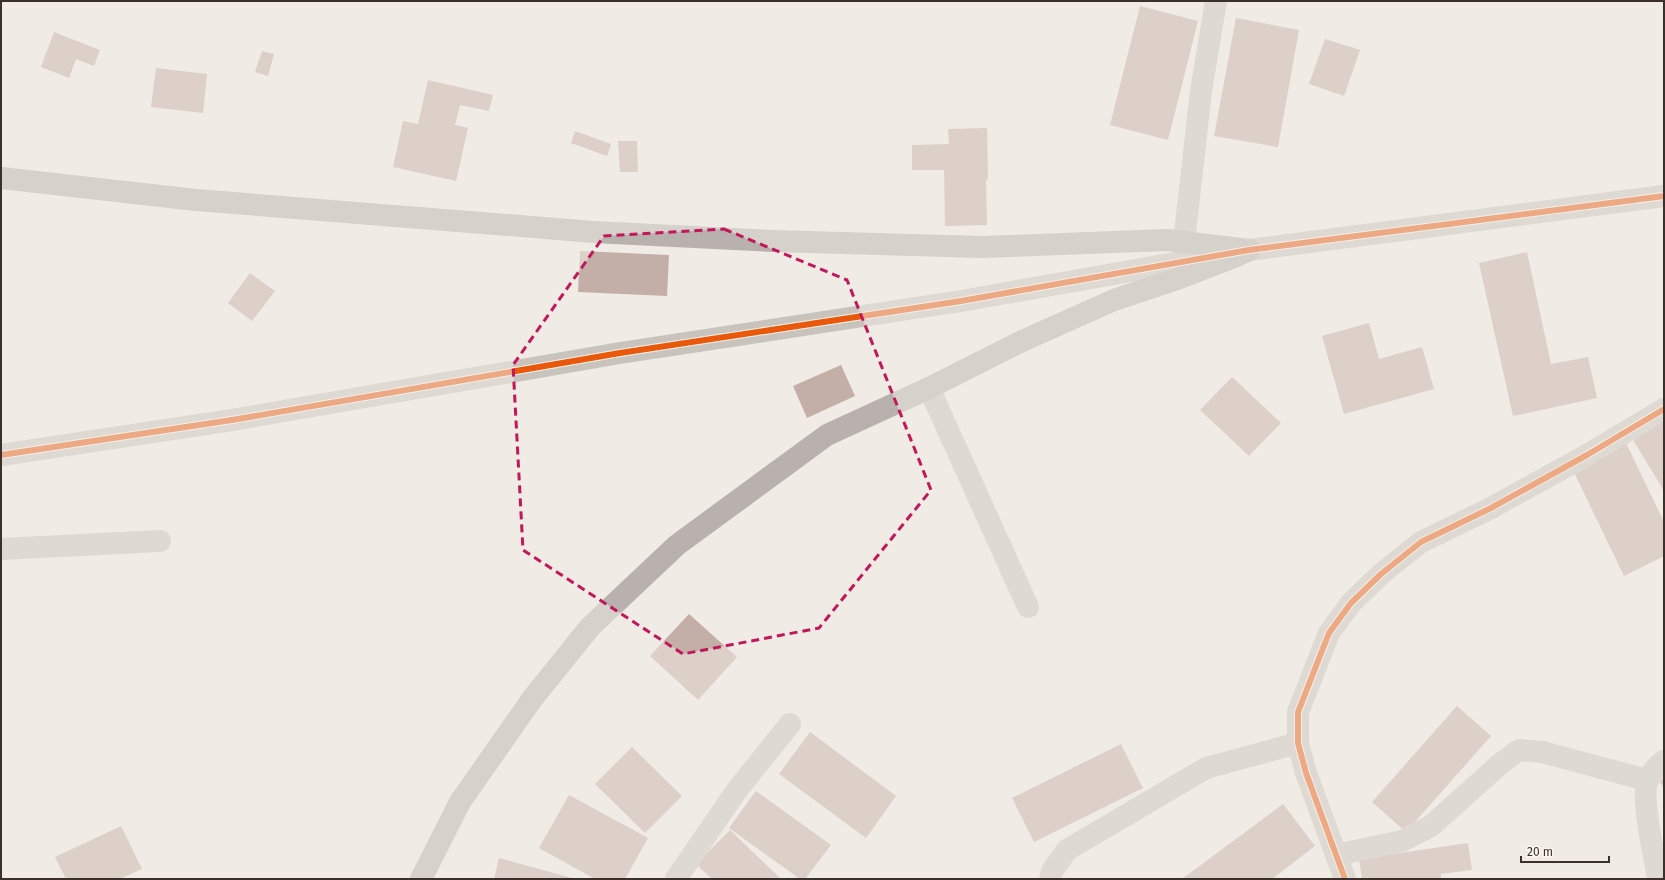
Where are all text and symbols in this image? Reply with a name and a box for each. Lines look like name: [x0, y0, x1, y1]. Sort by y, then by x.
scale bar: [1521, 838, 1609, 864]
text: 20 m: [1527, 845, 1553, 859]

